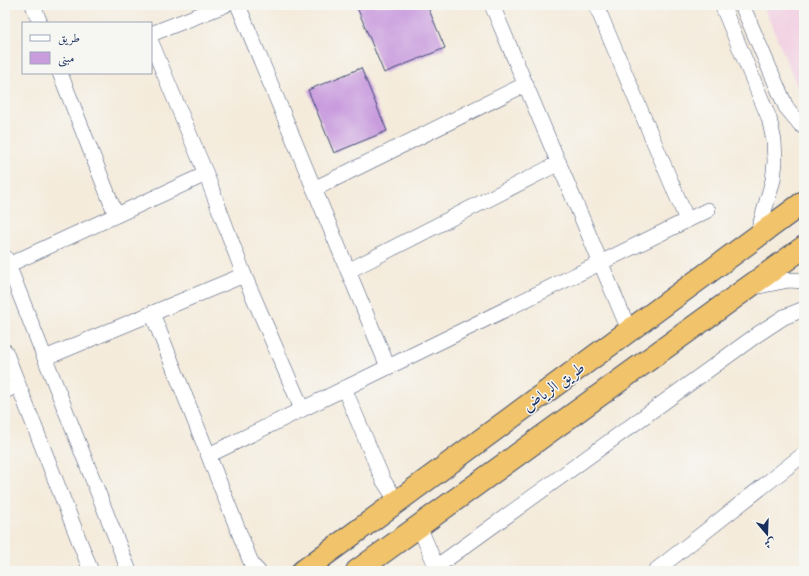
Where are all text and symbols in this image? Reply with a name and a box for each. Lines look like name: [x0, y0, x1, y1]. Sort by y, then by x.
legend: [22, 22, 152, 74]
text: طريق: [58, 29, 80, 46]
text: مبنى: [58, 49, 74, 67]
street label: طريق الرياض: [517, 355, 589, 417]
north arrow: [747, 514, 787, 554]
text: ش: [762, 534, 778, 553]

